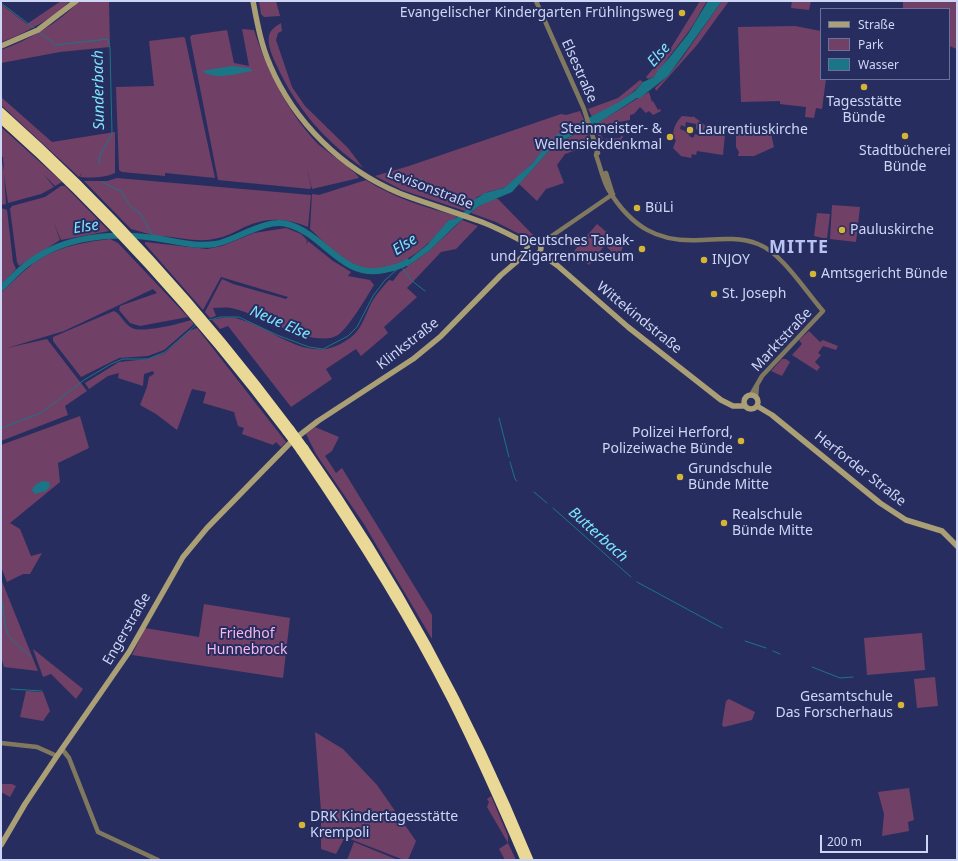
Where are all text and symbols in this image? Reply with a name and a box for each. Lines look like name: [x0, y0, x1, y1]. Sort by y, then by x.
place label: Evangelischer Kindergarten Frühlingsweg: [400, 5, 674, 21]
marker: Evangelischer Kindergarten Frühlingsweg: [677, 8, 687, 18]
legend: [820, 8, 950, 80]
text: Straße: [858, 16, 895, 33]
text: Park: [858, 36, 883, 53]
street label: Elsestraße: [558, 37, 600, 105]
water label: Else: [644, 39, 674, 71]
water label: Sunderbach: [89, 50, 109, 130]
text: Wasser: [858, 56, 899, 73]
marker: Tagesstätte Bünde: [859, 82, 869, 92]
place label: Tagesstätte Bünde: [826, 94, 902, 126]
place label: Steinmeister- & Wellensiekdenkmal: [535, 121, 662, 154]
place label: Laurentiuskirche: [698, 122, 808, 138]
marker: Laurentiuskirche: [685, 125, 695, 135]
marker: Stadtbücherei Bünde: [900, 131, 910, 141]
marker: Steinmeister- & Wellensiekdenkmal: [665, 132, 675, 142]
place label: Stadtbücherei Bünde: [859, 143, 951, 176]
street label: Levisonstraße: [384, 165, 476, 213]
place label: BüLi: [645, 200, 674, 216]
marker: BüLi: [632, 203, 642, 213]
water label: Else: [72, 216, 100, 238]
place label: Pauluskirche: [850, 222, 934, 238]
marker: Pauluskirche: [837, 225, 847, 235]
water label: Else: [389, 230, 421, 260]
place label: Deutsches Tabak- und Zigarrenmuseum: [490, 233, 634, 266]
district label: MITTE: [769, 237, 829, 259]
marker: Deutsches Tabak- und Zigarrenmuseum: [637, 244, 647, 254]
place label: INJOY: [712, 252, 750, 268]
marker: INJOY: [699, 255, 709, 265]
place label: Amtsgericht Bünde: [821, 266, 948, 282]
marker: Amtsgericht Bünde: [808, 269, 818, 279]
street label: Wittekindstraße: [593, 278, 685, 358]
place label: St. Joseph: [722, 286, 786, 302]
marker: St. Joseph: [709, 289, 719, 299]
water label: Neue Else: [247, 302, 313, 344]
street label: Marktstraße: [748, 305, 816, 375]
street label: Klinkstraße: [374, 315, 442, 373]
place label: Polizei Herford, Polizeiwache Bünde: [602, 425, 733, 458]
street label: Herforder Straße: [811, 428, 909, 510]
marker: Polizei Herford, Polizeiwache Bünde: [736, 436, 746, 446]
place label: Grundschule Bünde Mitte: [688, 461, 772, 494]
marker: Grundschule Bünde Mitte: [675, 472, 685, 482]
water label: Butterbach: [565, 504, 631, 566]
place label: Realschule Bünde Mitte: [732, 507, 813, 540]
marker: Realschule Bünde Mitte: [719, 518, 729, 528]
street label: Engerstraße: [100, 590, 154, 668]
park label: Friedhof Hunnebrock: [206, 626, 288, 658]
place label: Gesamtschule Das Forscherhaus: [775, 689, 893, 722]
marker: Gesamtschule Das Forscherhaus: [896, 700, 906, 710]
place label: DRK Kindertagesstätte Krempoli: [310, 809, 458, 842]
marker: DRK Kindertagesstätte Krempoli: [297, 820, 307, 830]
scale bar: [822, 827, 930, 853]
text: 200 m: [827, 833, 862, 850]

